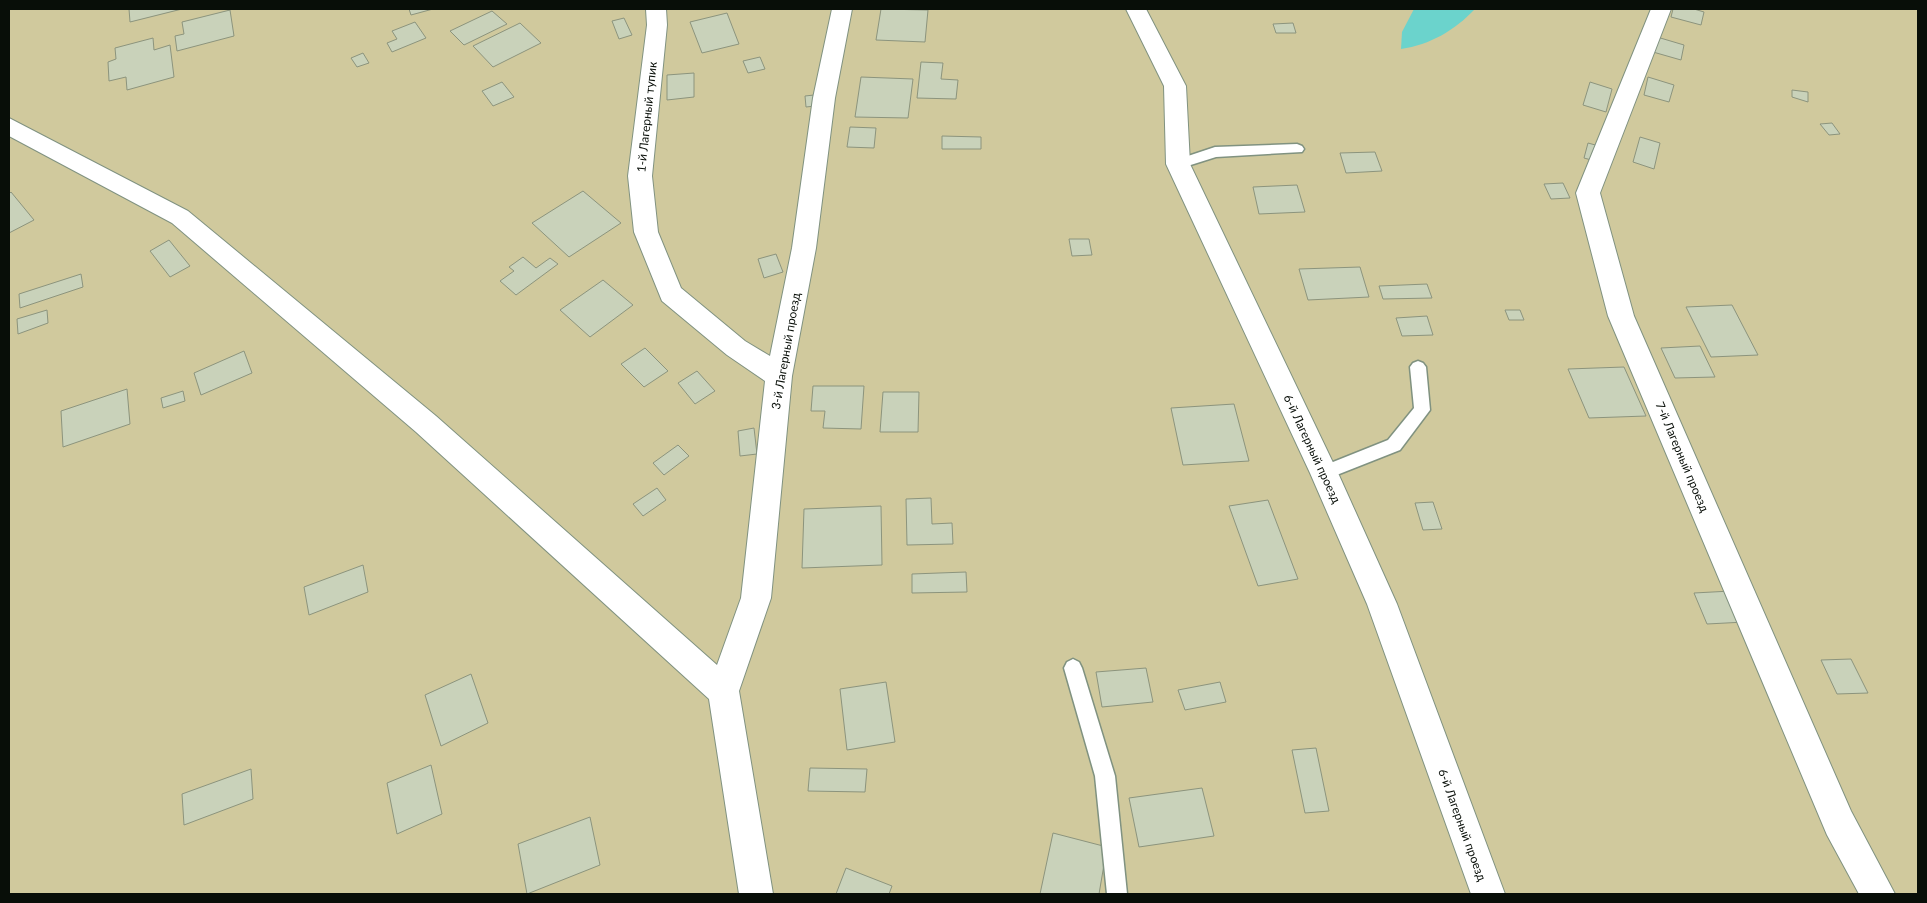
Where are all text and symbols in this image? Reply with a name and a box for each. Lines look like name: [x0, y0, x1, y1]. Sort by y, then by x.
street label: 1-й Лагерный тупик: [633, 60, 660, 173]
street label: 3-й Лагерный проезд: [768, 291, 803, 411]
street label: 6-й Лагерный проезд: [1281, 392, 1345, 506]
street label: 7-й Лагерный проезд: [1652, 399, 1713, 515]
street label: 6-й Лагерный проезд: [1435, 767, 1490, 884]

